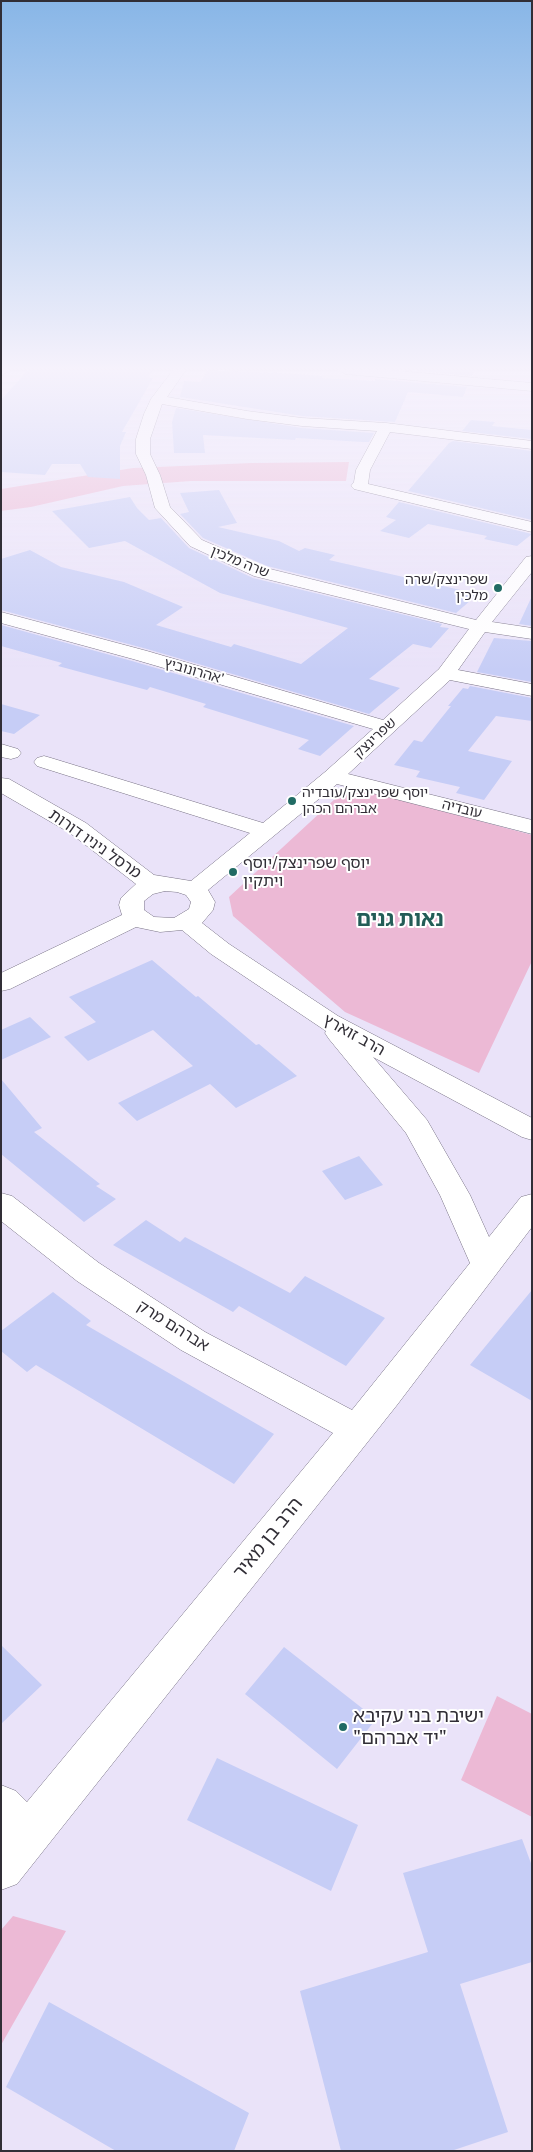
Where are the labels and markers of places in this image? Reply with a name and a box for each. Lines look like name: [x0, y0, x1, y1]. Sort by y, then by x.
place label: שפרינצק/שרה מלכין: [405, 572, 488, 604]
marker: שפרינצק/שרה מלכין: [492, 582, 504, 594]
place label: יוסף שפרינצק/עובדיה אברהם הכהן: [302, 785, 428, 818]
marker: יוסף שפרינצק/עובדיה אברהם הכהן: [286, 795, 298, 807]
place label: יוסף שפרינצק/יוסף ויתקין: [243, 853, 370, 891]
marker: יוסף שפרינצק/יוסף ויתקין: [227, 866, 239, 878]
place label: ישיבת בני עקיבא "יד אברהם": [353, 1705, 484, 1749]
marker: ישיבת בני עקיבא "יד אברהם": [337, 1721, 349, 1733]

